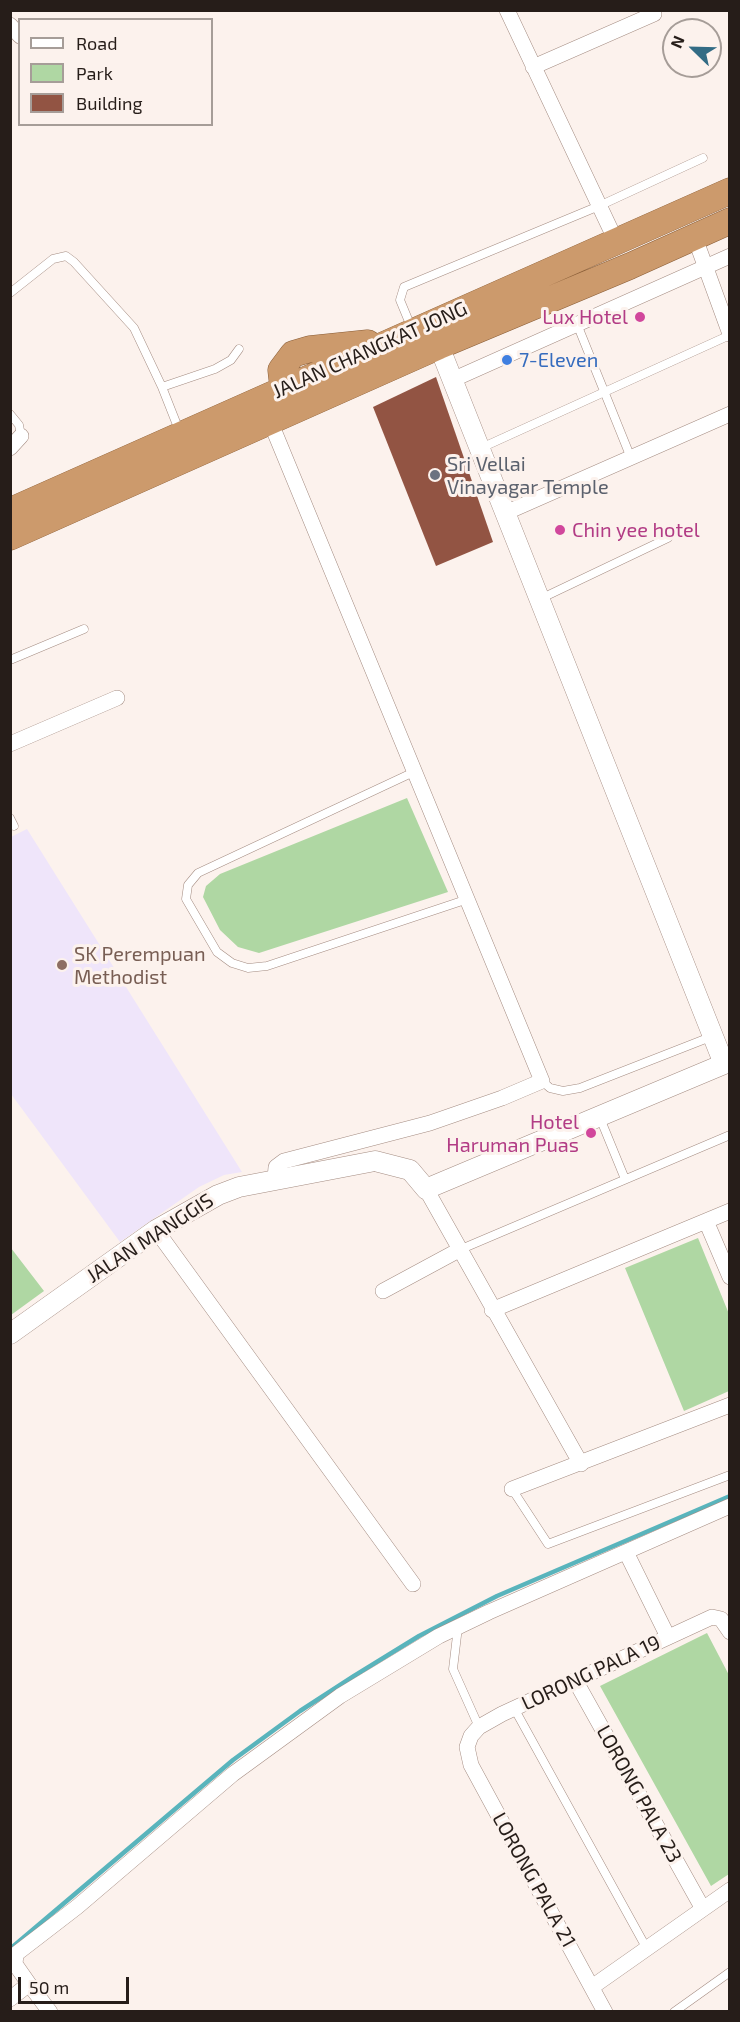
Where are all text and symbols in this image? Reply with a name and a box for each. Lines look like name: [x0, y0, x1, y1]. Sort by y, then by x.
legend: [18, 18, 213, 126]
north arrow: [662, 18, 722, 78]
text: Road: [76, 32, 117, 54]
text: N: [666, 33, 688, 51]
text: Park: [76, 62, 113, 84]
text: Building: [76, 92, 143, 114]
street label: JALAN CHANGKAT JONG: [269, 296, 471, 404]
place label: Lux Hotel: [542, 305, 628, 329]
marker: Lux Hotel: [633, 310, 647, 324]
place label: 7-Eleven: [519, 348, 598, 372]
marker: 7-Eleven: [500, 353, 514, 367]
place label: Sri Vellai Vinayagar Temple: [447, 452, 609, 499]
marker: Sri Vellai Vinayagar Temple: [428, 468, 442, 482]
place label: Chin yee hotel: [572, 518, 700, 542]
marker: Chin yee hotel: [553, 523, 567, 537]
place label: SK Perempuan Methodist: [74, 942, 206, 989]
marker: SK Perempuan Methodist: [55, 958, 69, 972]
place label: Hotel Haruman Puas: [446, 1110, 579, 1157]
marker: Hotel Haruman Puas: [584, 1126, 598, 1140]
street label: JALAN MANGGIS: [82, 1188, 218, 1288]
street label: LORONG PALA 19: [518, 1630, 664, 1716]
street label: LORONG PALA 23: [591, 1721, 687, 1867]
street label: LORONG PALA 21: [487, 1809, 581, 1951]
scale bar: [21, 1965, 132, 2003]
text: 50 m: [29, 1976, 69, 1998]

